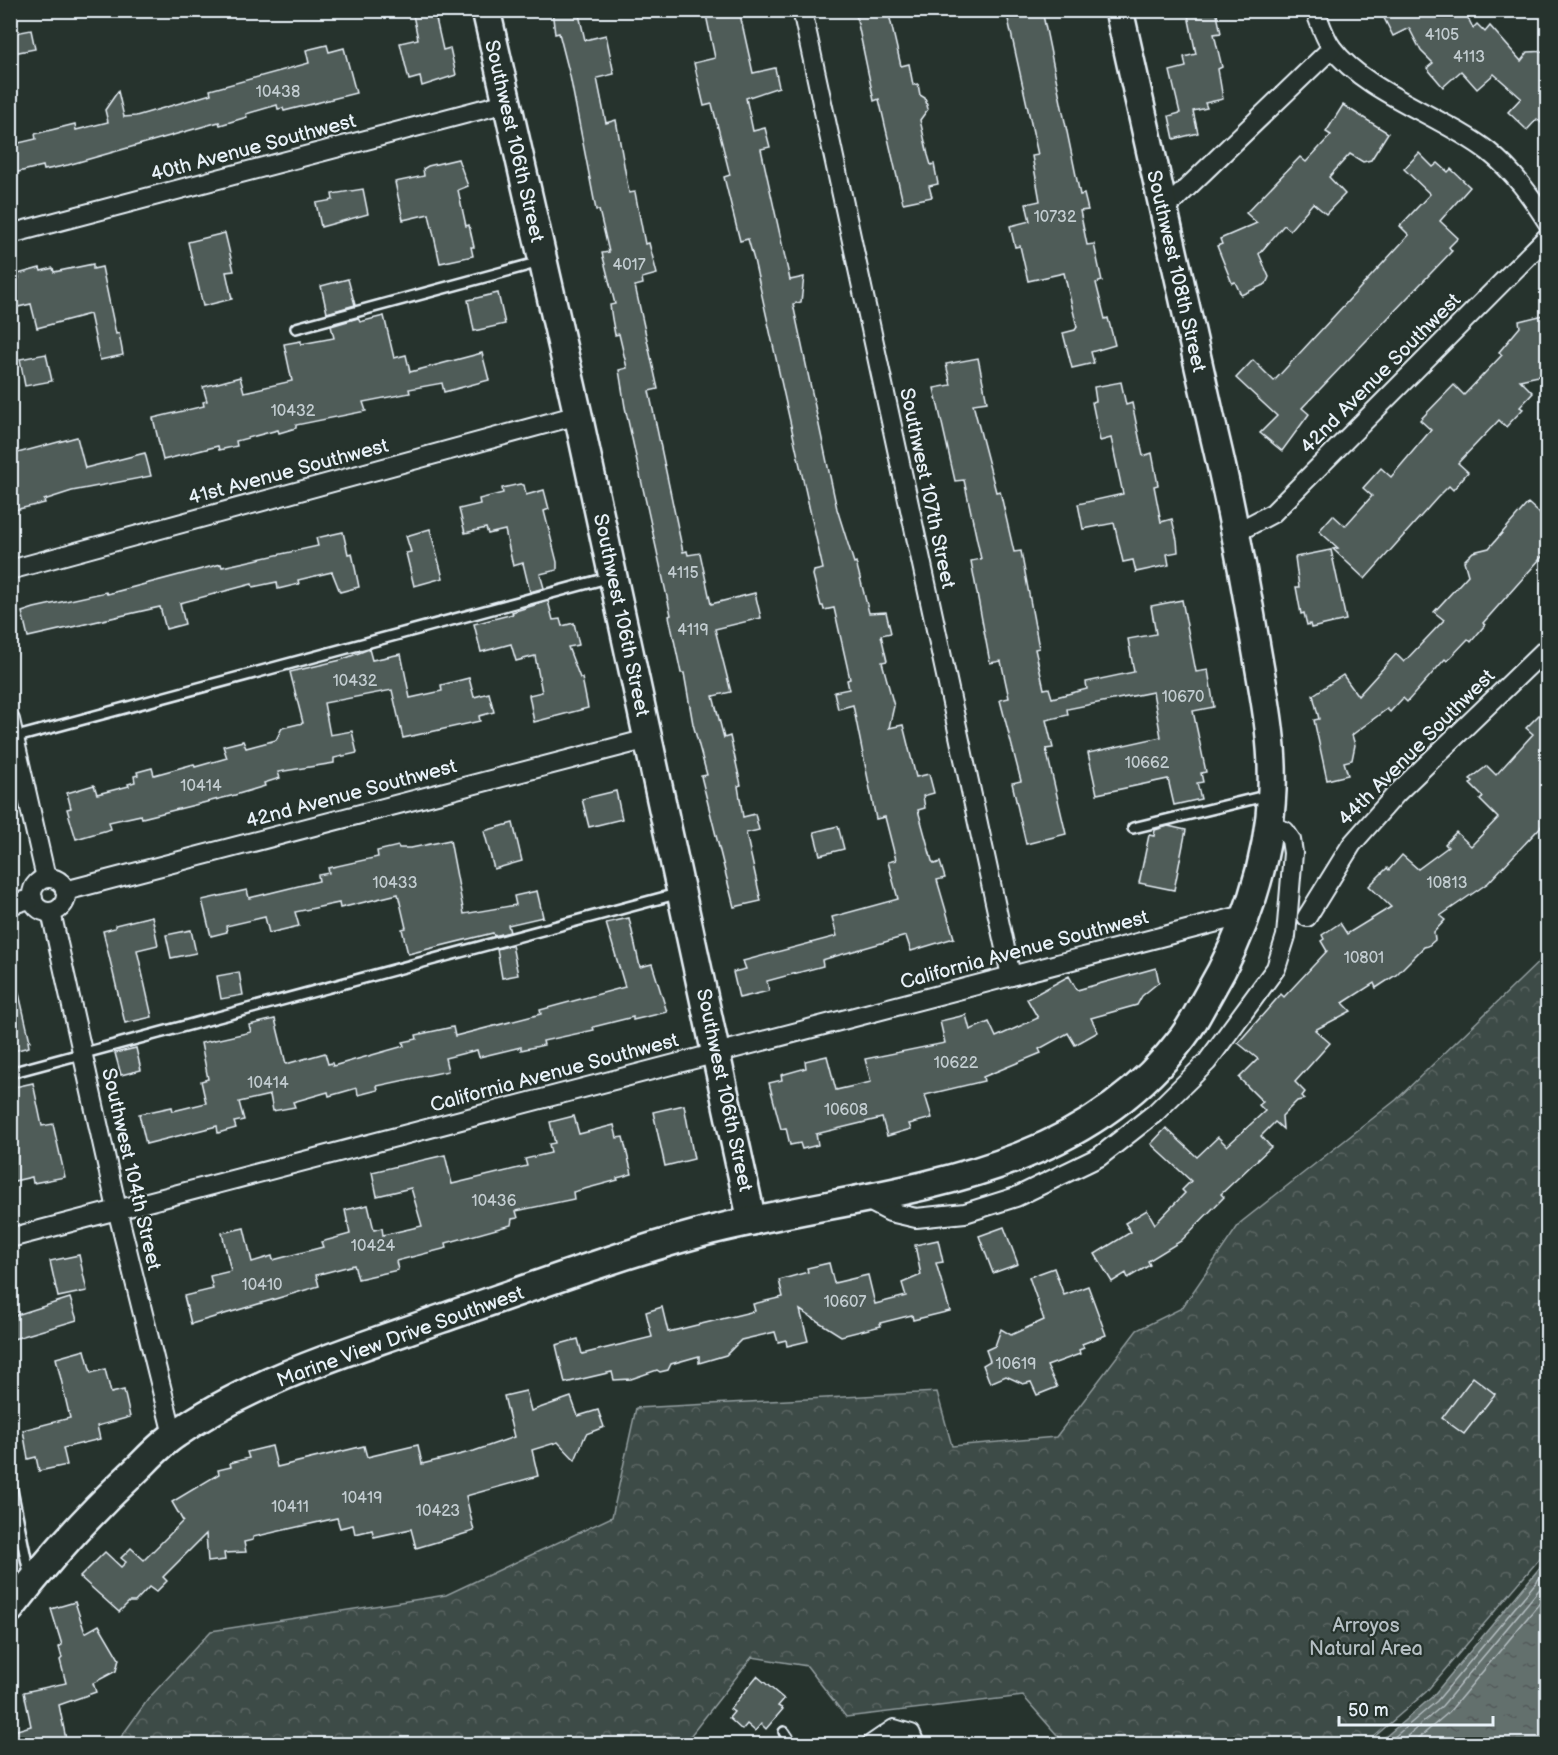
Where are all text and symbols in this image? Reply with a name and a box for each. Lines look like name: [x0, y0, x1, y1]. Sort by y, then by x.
house number: 4105: [1425, 26, 1459, 45]
street label: Southwest 106th Street: [479, 38, 549, 245]
house number: 4113: [1453, 48, 1485, 67]
house number: 10438: [256, 83, 300, 102]
street label: 40th Avenue Southwest: [148, 109, 358, 187]
street label: Southwest 108th Street: [1141, 168, 1211, 374]
house number: 10732: [1034, 208, 1077, 227]
house number: 4017: [612, 256, 646, 275]
street label: 42nd Avenue Southwest: [1296, 289, 1466, 459]
street label: Southwest 107th Street: [894, 386, 960, 591]
house number: 10432: [271, 402, 316, 421]
street label: 41st Avenue Southwest: [186, 434, 391, 510]
street label: Southwest 106th Street: [588, 512, 654, 719]
house number: 4115: [667, 564, 699, 583]
house number: 4119: [677, 621, 709, 640]
street label: 44th Avenue Southwest: [1333, 664, 1500, 831]
house number: 10432: [333, 672, 378, 691]
house number: 10670: [1162, 688, 1204, 707]
street label: 42nd Avenue Southwest: [243, 754, 459, 834]
house number: 10662: [1125, 754, 1170, 773]
house number: 10414: [180, 777, 222, 796]
house number: 10433: [372, 874, 418, 893]
house number: 10813: [1427, 874, 1468, 893]
street label: California Avenue Southwest: [897, 905, 1151, 995]
house number: 10801: [1344, 949, 1384, 968]
street label: Southwest 106th Street: [691, 987, 757, 1194]
street label: California Avenue Southwest: [427, 1028, 681, 1118]
house number: 10622: [934, 1054, 979, 1073]
street label: Southwest 104th Street: [96, 1066, 166, 1273]
house number: 10414: [247, 1074, 289, 1093]
house number: 10608: [824, 1101, 868, 1120]
house number: 10436: [472, 1192, 517, 1211]
house number: 10424: [351, 1237, 395, 1256]
house number: 10410: [242, 1276, 282, 1295]
street label: Marine View Drive Southwest: [274, 1281, 527, 1393]
house number: 10607: [824, 1293, 866, 1312]
house number: 10619: [996, 1355, 1036, 1374]
house number: 10419: [342, 1489, 382, 1508]
house number: 10411: [271, 1498, 309, 1517]
house number: 10423: [416, 1502, 460, 1521]
park label: Arroyos Natural Area: [1309, 1614, 1423, 1661]
scale bar: [1339, 1689, 1494, 1727]
text: 50 m: [1348, 1700, 1389, 1721]

